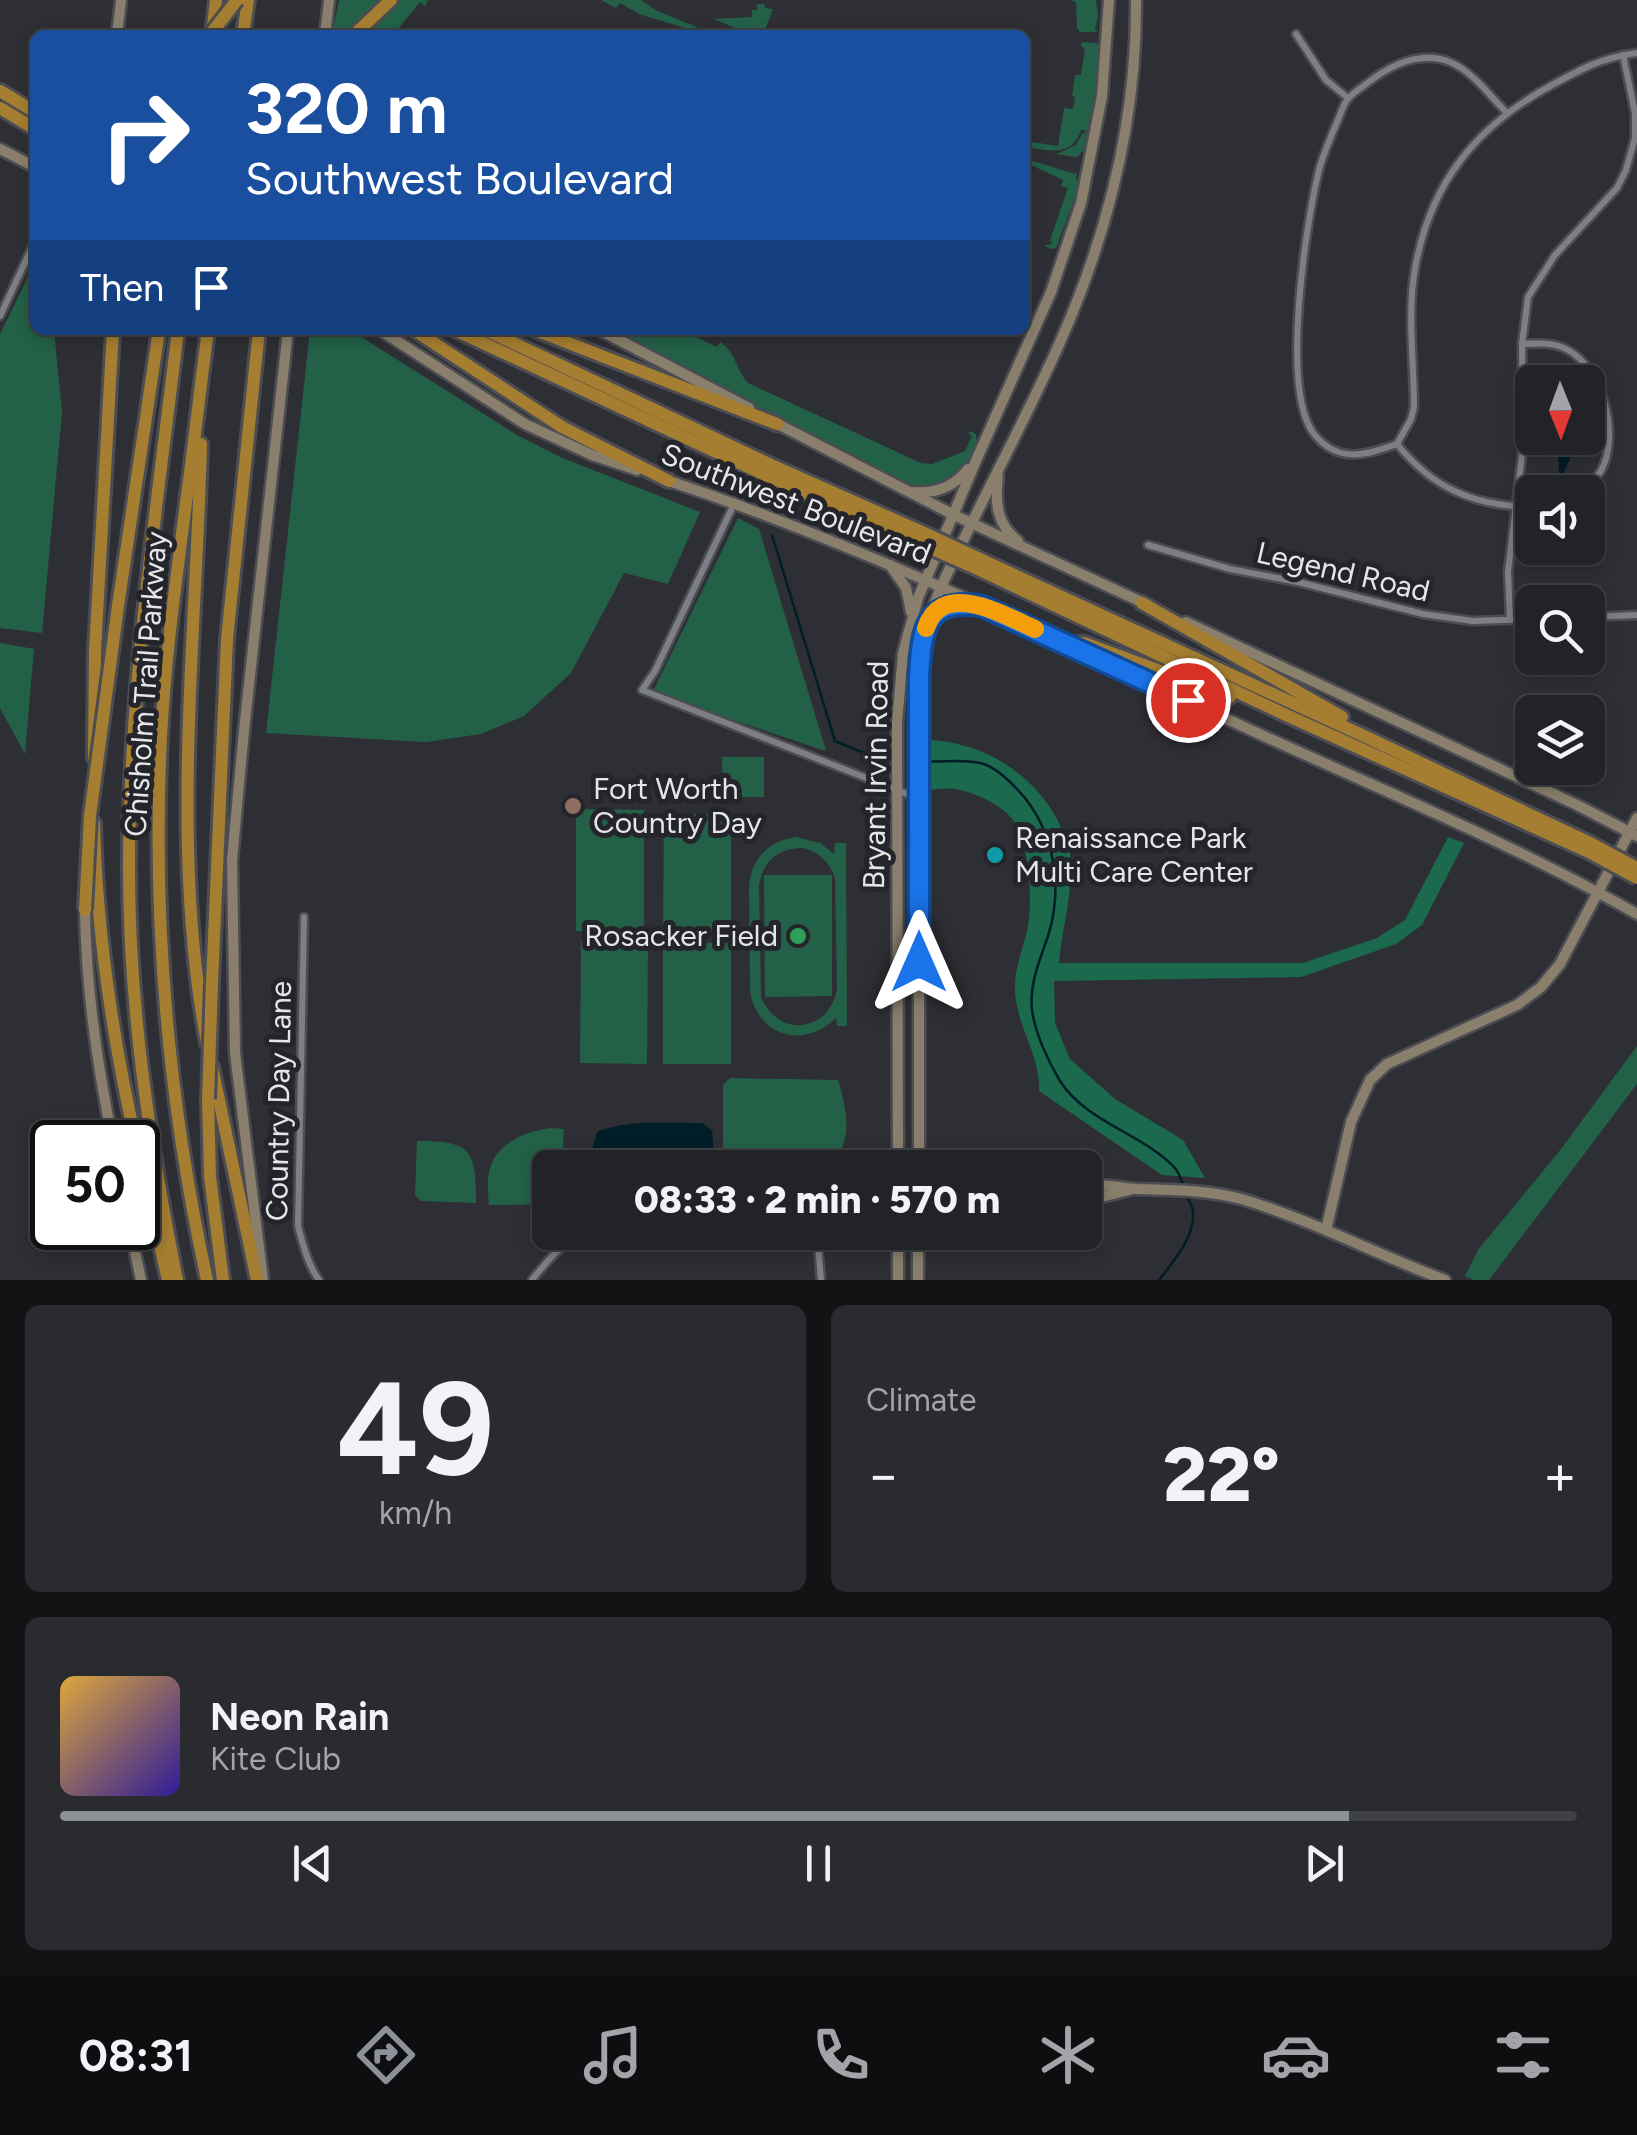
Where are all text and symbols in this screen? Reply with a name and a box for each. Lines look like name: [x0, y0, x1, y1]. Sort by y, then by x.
text: 320 m: [245, 66, 448, 151]
icon: right: [80, 70, 210, 200]
text: Southwest Boulevard: [245, 151, 674, 205]
icon: arrive: [184, 260, 239, 315]
text: Then: [80, 265, 164, 311]
north arrow: [1515, 365, 1605, 455]
map controls: [1515, 365, 1605, 785]
street label: Southwest Boulevard: [656, 435, 936, 572]
button: sound: [1515, 475, 1605, 565]
street label: Chisholm Trail Parkway: [116, 530, 175, 838]
street label: Legend Road: [1253, 534, 1433, 609]
button: search: [1515, 585, 1605, 675]
pin: [1146, 658, 1231, 743]
street label: Bryant Irvin Road: [855, 660, 896, 890]
icon: arrive: [1161, 673, 1216, 728]
button: layers: [1515, 695, 1605, 785]
place label: Fort Worth Country Day: [593, 770, 762, 841]
marker: Fort Worth Country Day: [562, 795, 584, 817]
place label: Renaissance Park Multi Care Center: [1015, 819, 1253, 890]
marker: Renaissance Park Multi Care Center: [984, 844, 1006, 866]
position arrow: [867, 910, 971, 1014]
place label: Rosacker Field: [584, 917, 778, 954]
marker: Rosacker Field: [787, 925, 809, 947]
street label: Country Day Lane: [258, 981, 299, 1221]
speed limit sign: 50: [30, 1120, 160, 1250]
text: 08:33 · 2 min · 570 m: [634, 1177, 1000, 1223]
text: 49: [337, 1351, 494, 1507]
text: Climate: [866, 1381, 977, 1419]
text: 22°: [1163, 1430, 1280, 1520]
text: −: [866, 1442, 900, 1508]
text: +: [1543, 1442, 1577, 1508]
text: km/h: [379, 1494, 452, 1532]
text: Neon Rain: [210, 1694, 389, 1740]
text: Kite Club: [210, 1740, 341, 1778]
icon: previous: [285, 1836, 340, 1891]
icon: pause: [791, 1836, 846, 1891]
icon: next: [1297, 1836, 1352, 1891]
icon: directions: [351, 2020, 421, 2090]
icon: music: [578, 2020, 648, 2090]
icon: phone: [806, 2020, 876, 2090]
icon: climate: [1033, 2020, 1103, 2090]
icon: car: [1261, 2020, 1331, 2090]
icon: filters: [1488, 2020, 1558, 2090]
text: 08:31: [79, 2028, 193, 2082]

